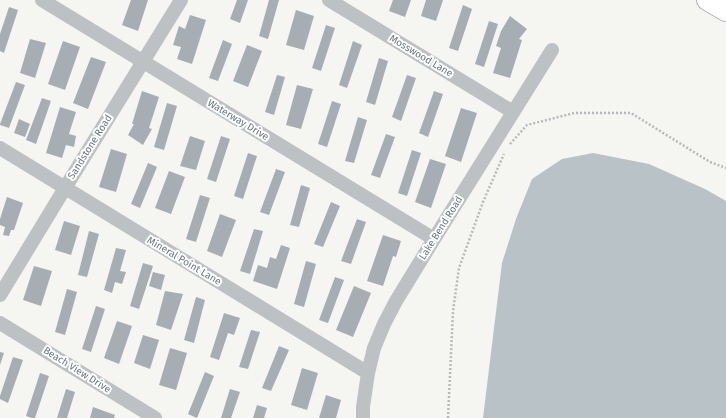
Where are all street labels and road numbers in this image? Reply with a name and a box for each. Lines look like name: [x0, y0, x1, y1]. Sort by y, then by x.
street label: Mosswood Lane: [387, 32, 455, 80]
street label: Waterway Drive: [205, 97, 271, 143]
street label: Sandstone Road: [65, 113, 115, 181]
street label: Lake Bend Road: [417, 194, 465, 262]
street label: Mineral Point Lane: [145, 234, 223, 288]
street label: Beach View Drive: [41, 344, 113, 396]

